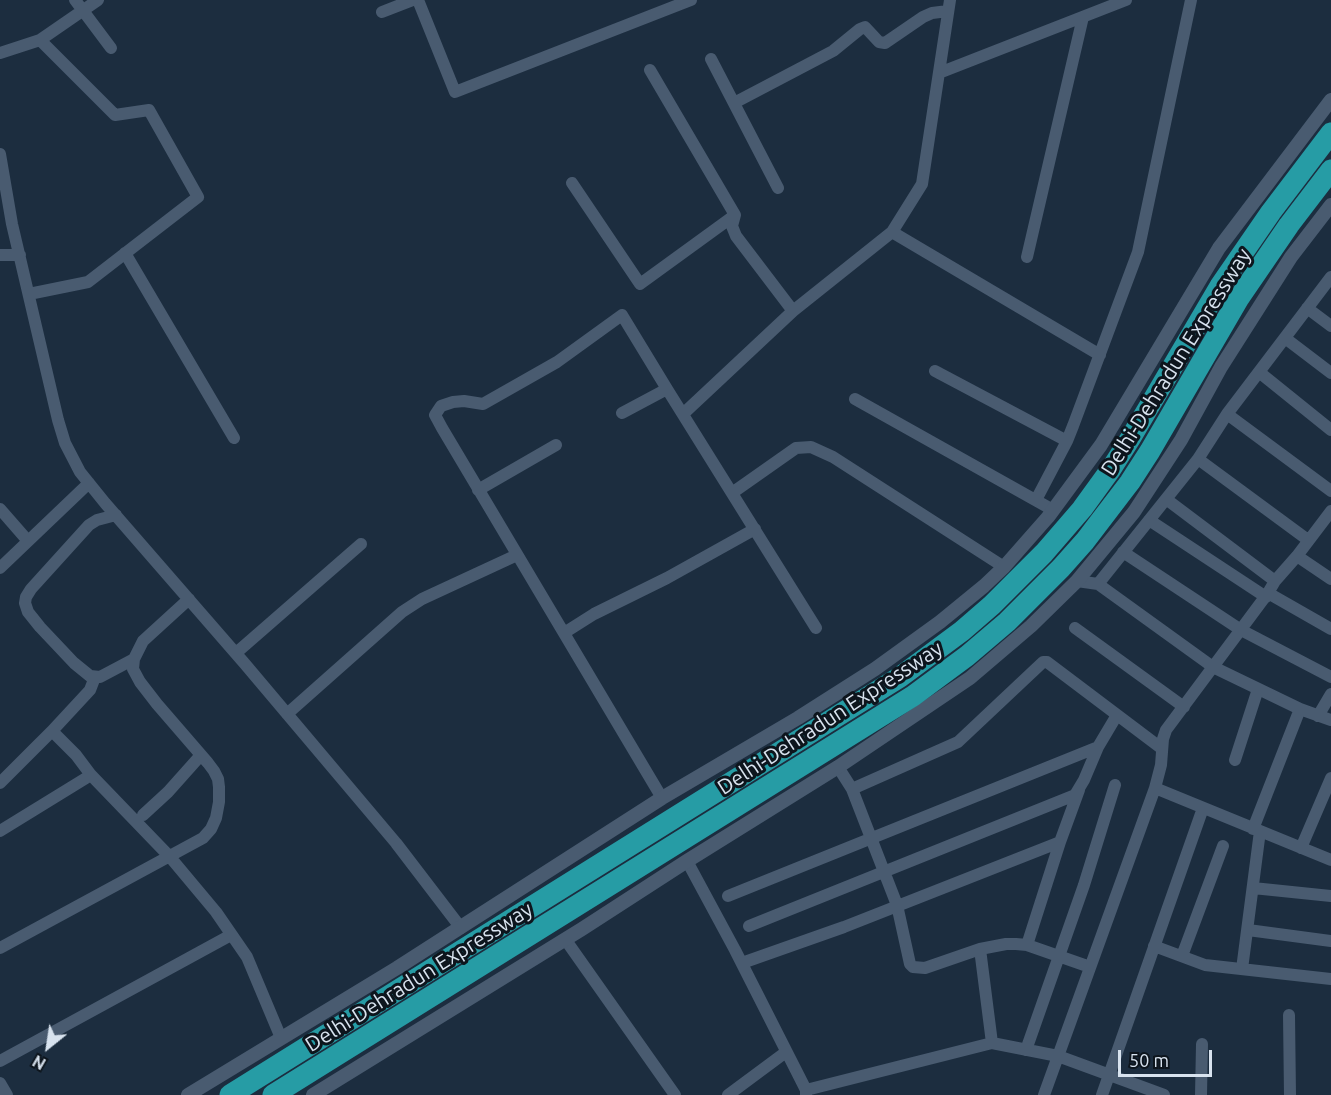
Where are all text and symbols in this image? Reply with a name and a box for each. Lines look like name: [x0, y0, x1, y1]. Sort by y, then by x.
street label: Delhi-Dehradun Expressway: [1096, 244, 1256, 480]
street label: Delhi-Dehradun Expressway: [713, 636, 947, 800]
street label: Delhi-Dehradun Expressway: [301, 897, 537, 1057]
north arrow: [18, 1017, 78, 1077]
scale bar: [1121, 1038, 1216, 1076]
text: 50 m: [1129, 1050, 1169, 1070]
text: N: [29, 1052, 49, 1073]

